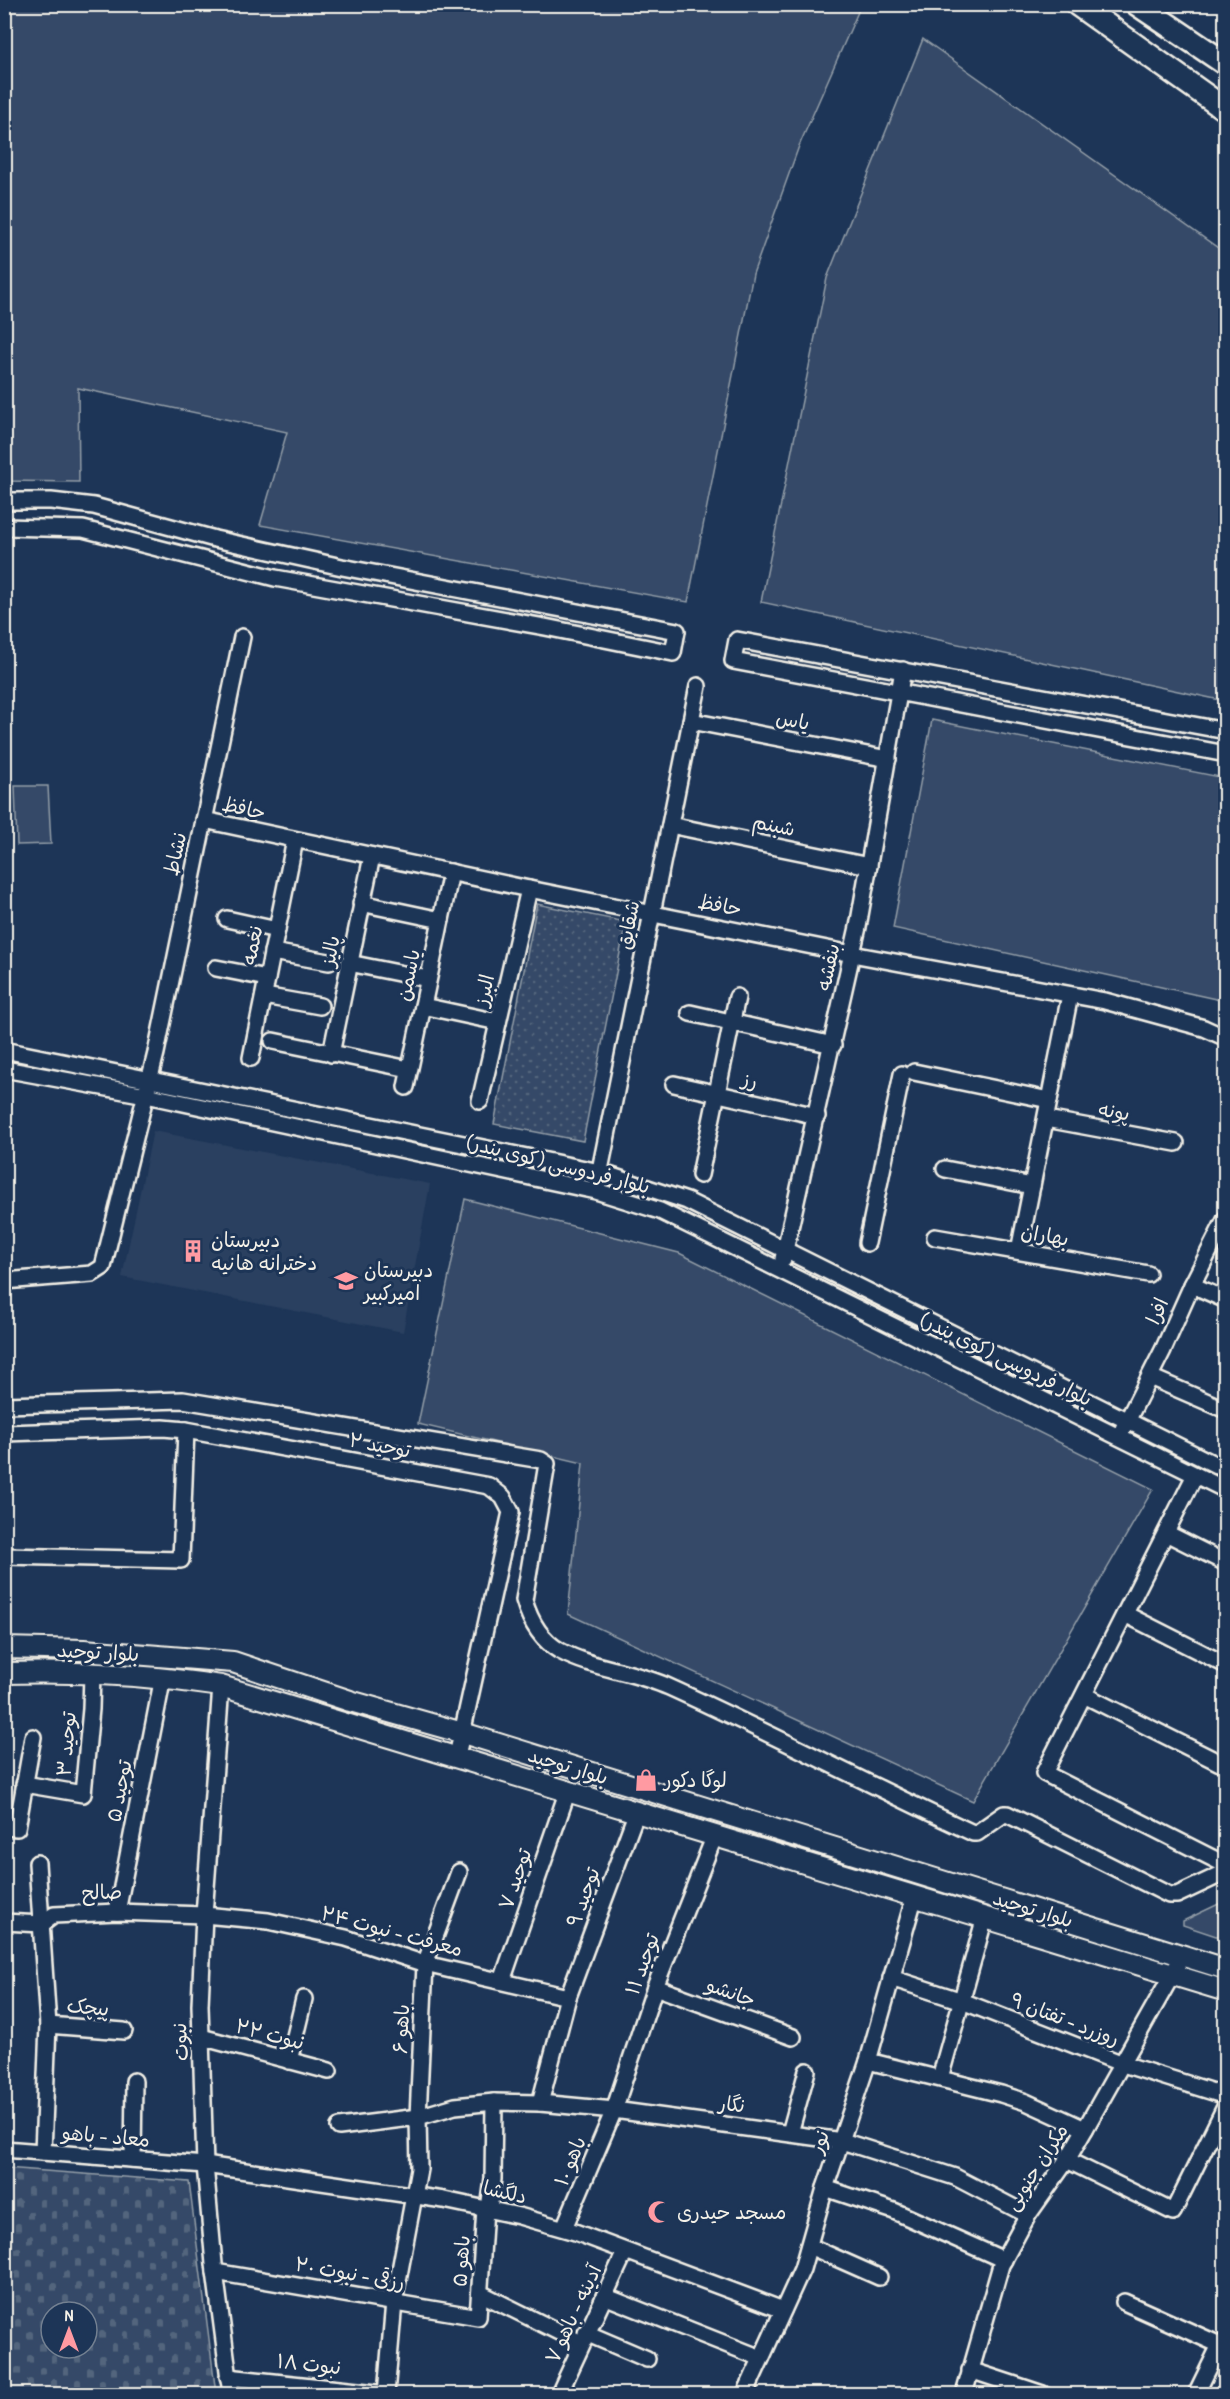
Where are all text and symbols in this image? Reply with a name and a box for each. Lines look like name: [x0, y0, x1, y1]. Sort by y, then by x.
street label: یاس: [774, 703, 812, 736]
street label: حافظ: [220, 789, 269, 826]
street label: شبنم: [750, 807, 798, 844]
street label: نشاط: [157, 830, 192, 878]
street label: حافظ: [696, 887, 744, 922]
street label: شقایق: [610, 898, 645, 952]
street label: نغمه: [235, 923, 269, 967]
street label: پالیز: [313, 933, 346, 971]
street label: بنفشه: [809, 941, 846, 993]
street label: یاسمن: [389, 946, 426, 1003]
street label: البرز: [466, 971, 500, 1010]
street label: رز: [738, 1064, 761, 1094]
street label: پونه: [1096, 1094, 1132, 1127]
street label: بلوار فردوسی (کوی بندر): [463, 1128, 653, 1199]
street label: بهاران: [1019, 1217, 1071, 1252]
place label: دبیرستان دخترانه هانیه: [211, 1226, 317, 1276]
building icon: دبیرستان دخترانه هانیه: [180, 1238, 206, 1264]
place label: دبیرستان امیرکبیر: [362, 1256, 433, 1306]
school or university icon: دبیرستان امیرکبیر: [333, 1268, 359, 1294]
street label: افرا: [1139, 1293, 1174, 1328]
street label: بلوار فردوسی (کوی بندر): [915, 1305, 1097, 1412]
street label: توحید ۲: [347, 1425, 413, 1464]
street label: بلوار توحید: [56, 1636, 140, 1667]
street label: توحید ۳: [49, 1710, 82, 1778]
street label: بلوار توحید: [525, 1741, 612, 1791]
street label: توحید ۵: [99, 1757, 138, 1824]
place label: لوگا دکور: [662, 1766, 727, 1794]
shop icon: لوگا دکور: [633, 1767, 659, 1793]
street label: توحید ۷: [492, 1845, 538, 1913]
street label: توحید ۹: [559, 1863, 606, 1930]
street label: صالح: [81, 1877, 123, 1907]
street label: بلوار توحید: [990, 1884, 1077, 1934]
street label: معرفت - نبوت ۲۴: [318, 1899, 466, 1962]
street label: توحید ۱۱: [618, 1929, 665, 1998]
street label: جانشو: [701, 1970, 760, 2013]
street label: روزرد - تفتان ۹: [1007, 1985, 1124, 2052]
street label: پیچک: [66, 1991, 110, 2022]
street label: باهو ۶: [386, 2003, 415, 2055]
street label: نبوت ۲۲: [233, 2011, 307, 2056]
street label: نبوت: [165, 2022, 194, 2062]
street label: نگار: [716, 2088, 747, 2118]
street label: معاد - باهو: [59, 2118, 151, 2153]
street label: مکران جنوبی: [997, 2118, 1075, 2216]
street label: نور: [802, 2126, 835, 2158]
street label: باهو ۱۰: [547, 2132, 592, 2190]
street label: دلگشا: [481, 2173, 530, 2210]
place label: مسجد حیدری: [677, 2198, 786, 2225]
mosque icon: مسجد حیدری: [646, 2199, 672, 2225]
street label: باهو ۵: [445, 2234, 476, 2288]
street label: رزقی - نبوت ۲۰: [293, 2250, 407, 2295]
street label: آدینه - باهو ۷: [538, 2259, 608, 2368]
north arrow: [39, 2300, 99, 2360]
text: N: [65, 2304, 74, 2326]
street label: نبوت ۱۸: [276, 2347, 342, 2380]

